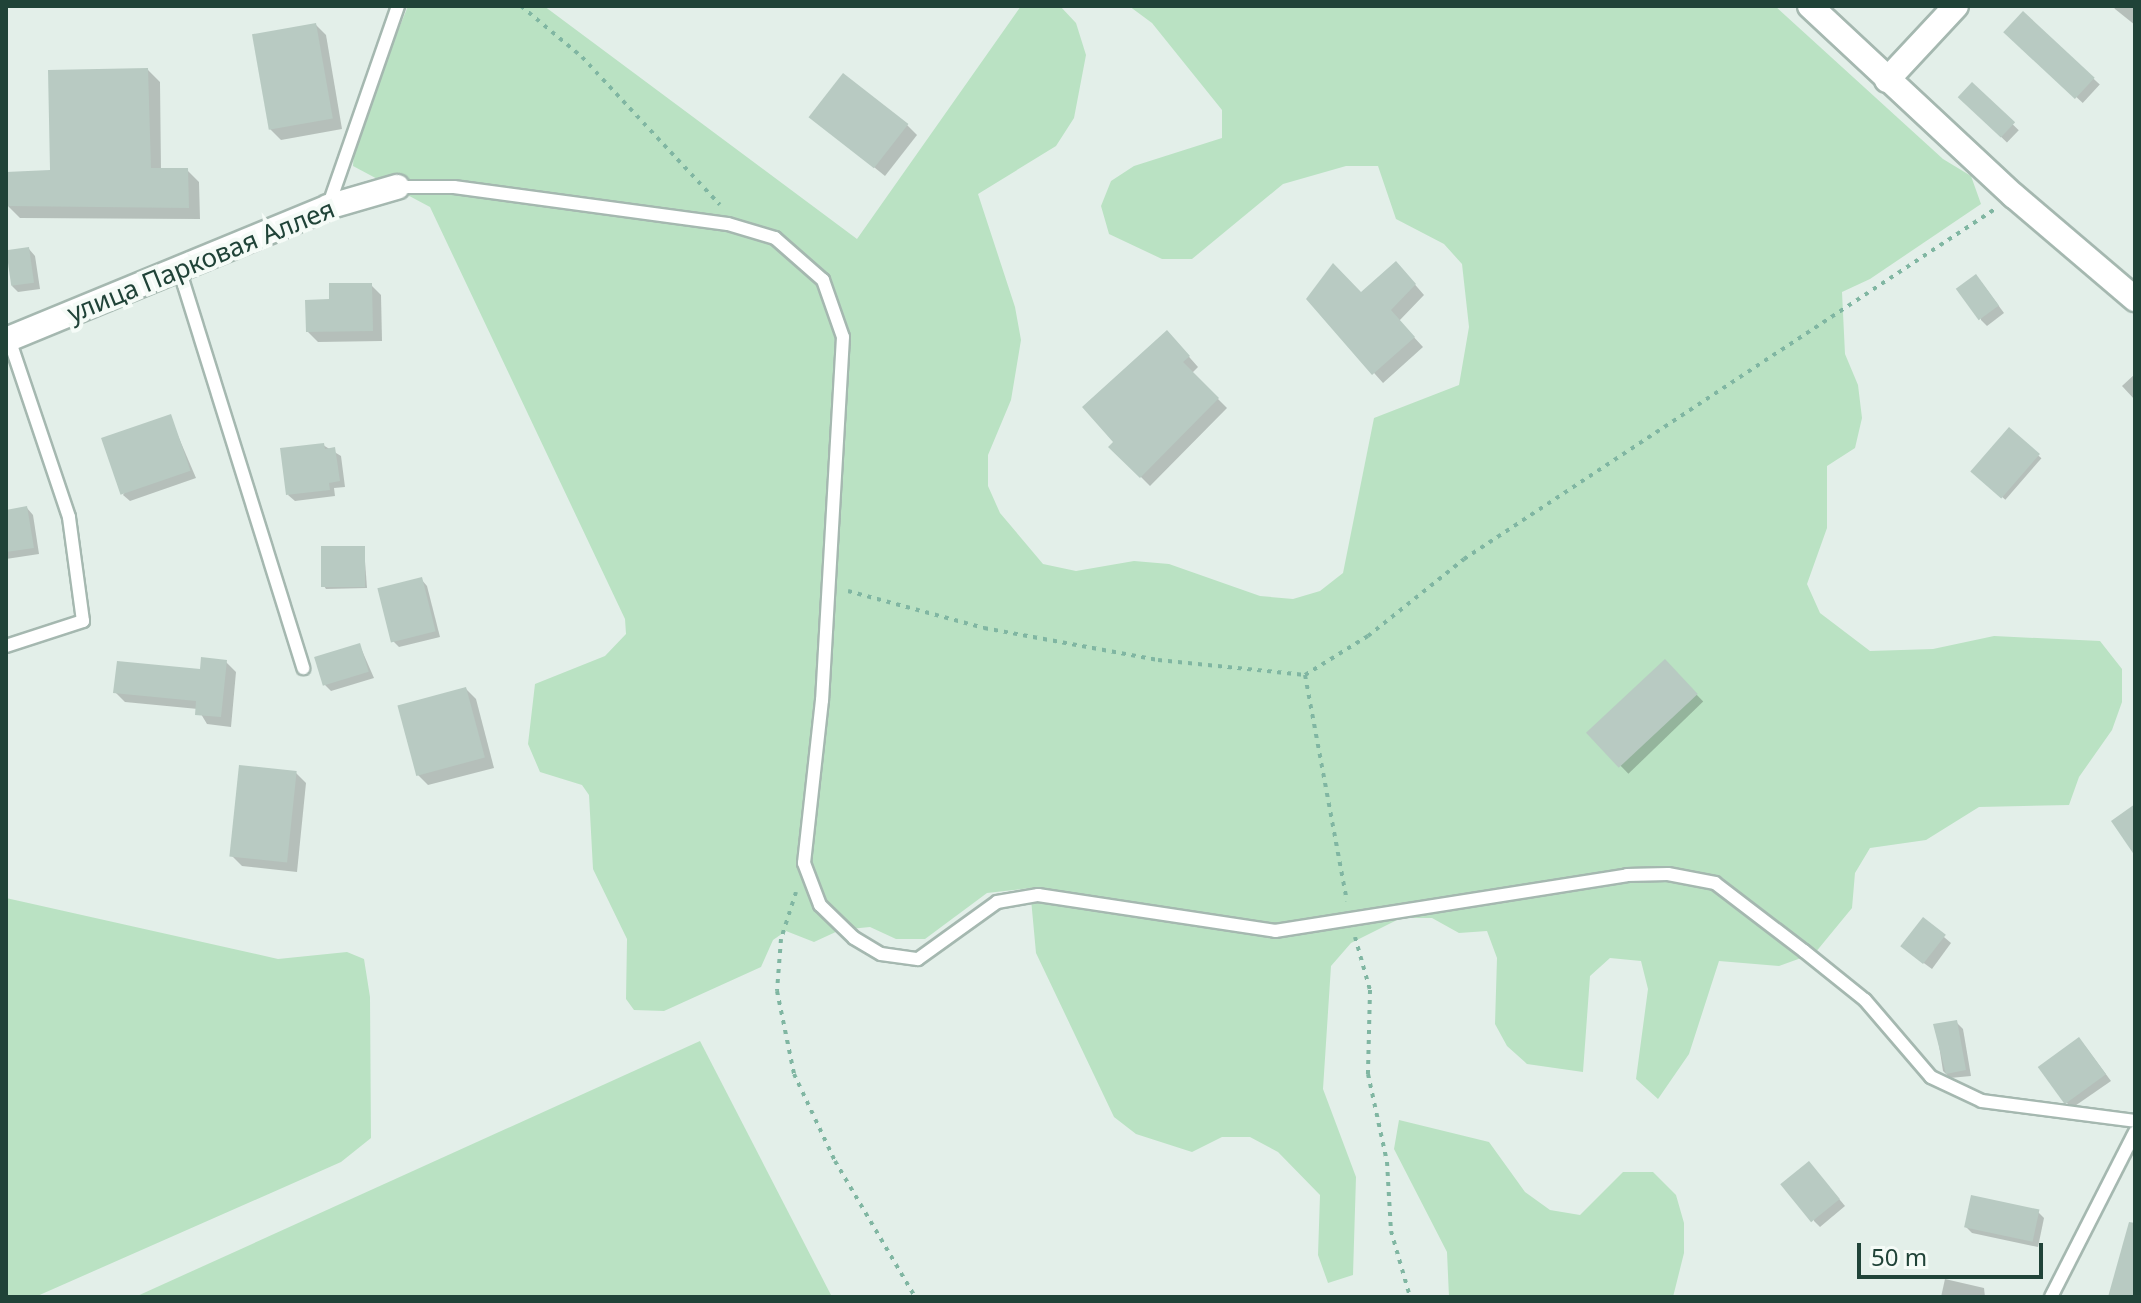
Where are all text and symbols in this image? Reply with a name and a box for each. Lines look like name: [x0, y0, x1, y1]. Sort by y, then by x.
street label: улица Парковая Аллея: [63, 193, 339, 329]
scale bar: [1861, 1227, 2047, 1277]
text: 50 m: [1871, 1240, 1927, 1273]

